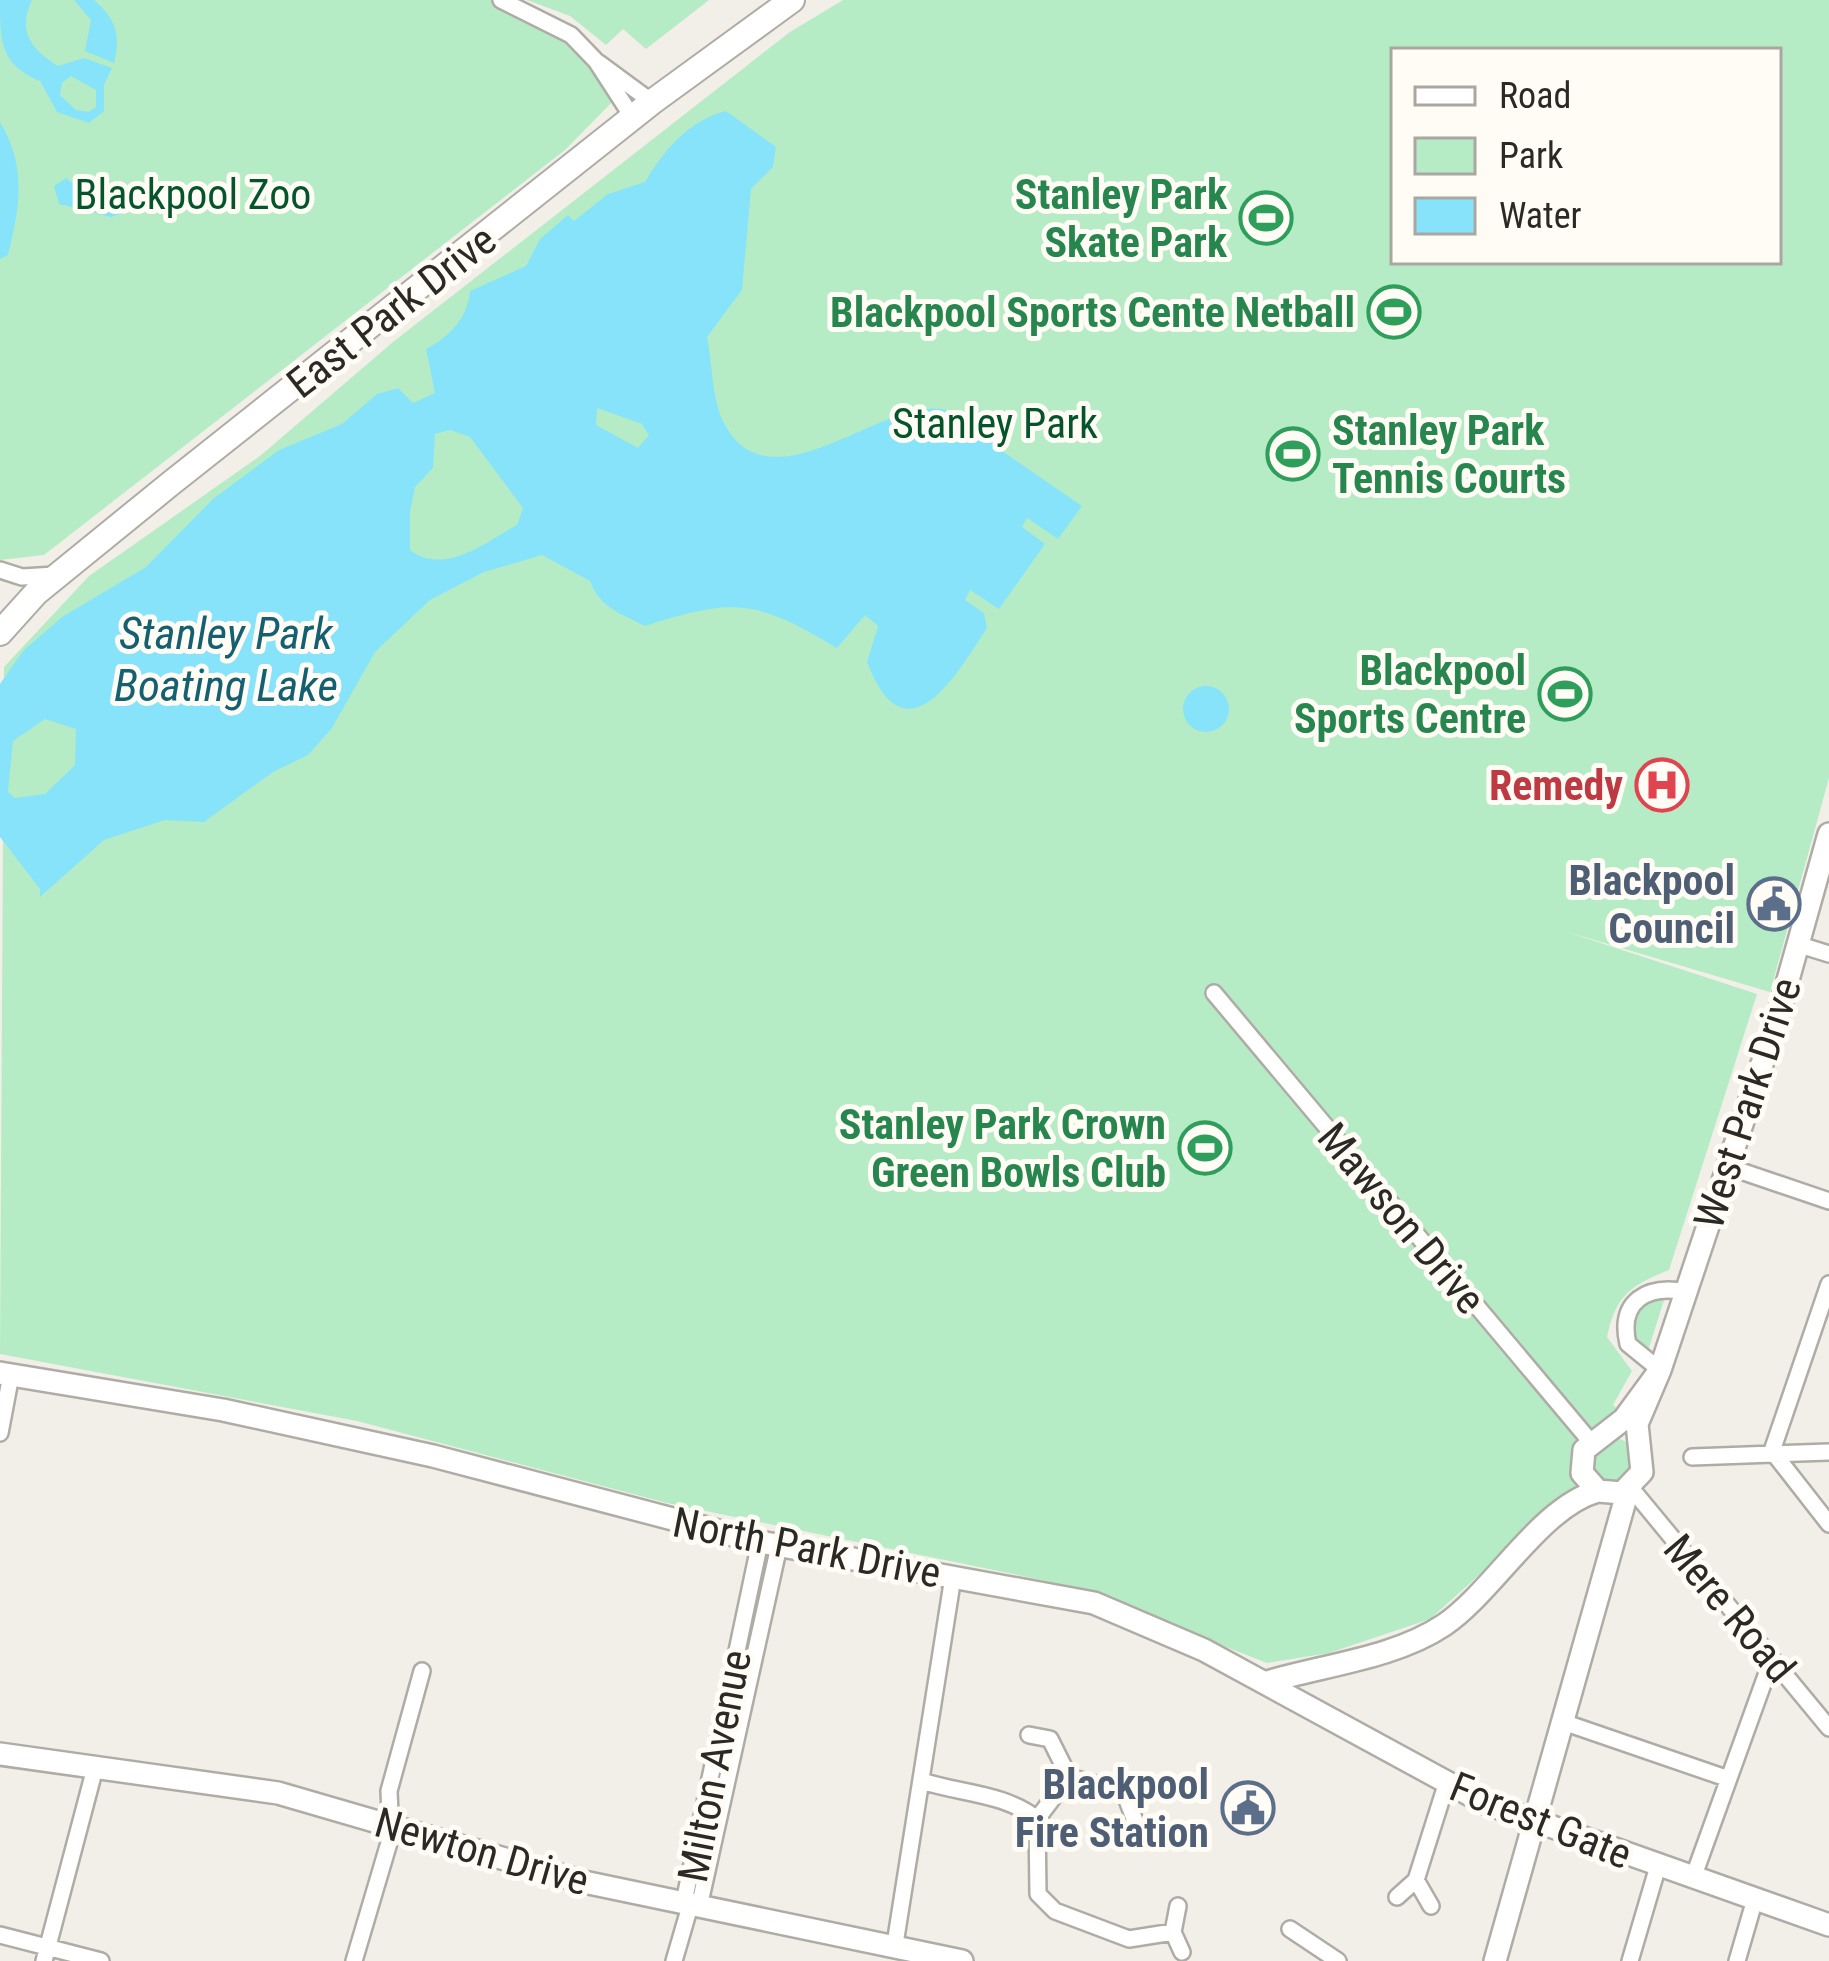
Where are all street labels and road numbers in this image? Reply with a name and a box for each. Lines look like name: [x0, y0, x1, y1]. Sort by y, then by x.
street label: East Park Drive: [278, 215, 505, 408]
street label: West Park Drive: [1684, 972, 1811, 1235]
street label: Mawson Drive: [1308, 1113, 1495, 1323]
street label: North Park Drive: [669, 1498, 945, 1597]
street label: Mere Road: [1654, 1525, 1805, 1692]
street label: Milton Avenue: [668, 1646, 761, 1886]
street label: Forest Gate: [1443, 1762, 1639, 1879]
street label: Newton Drive: [369, 1798, 594, 1905]

